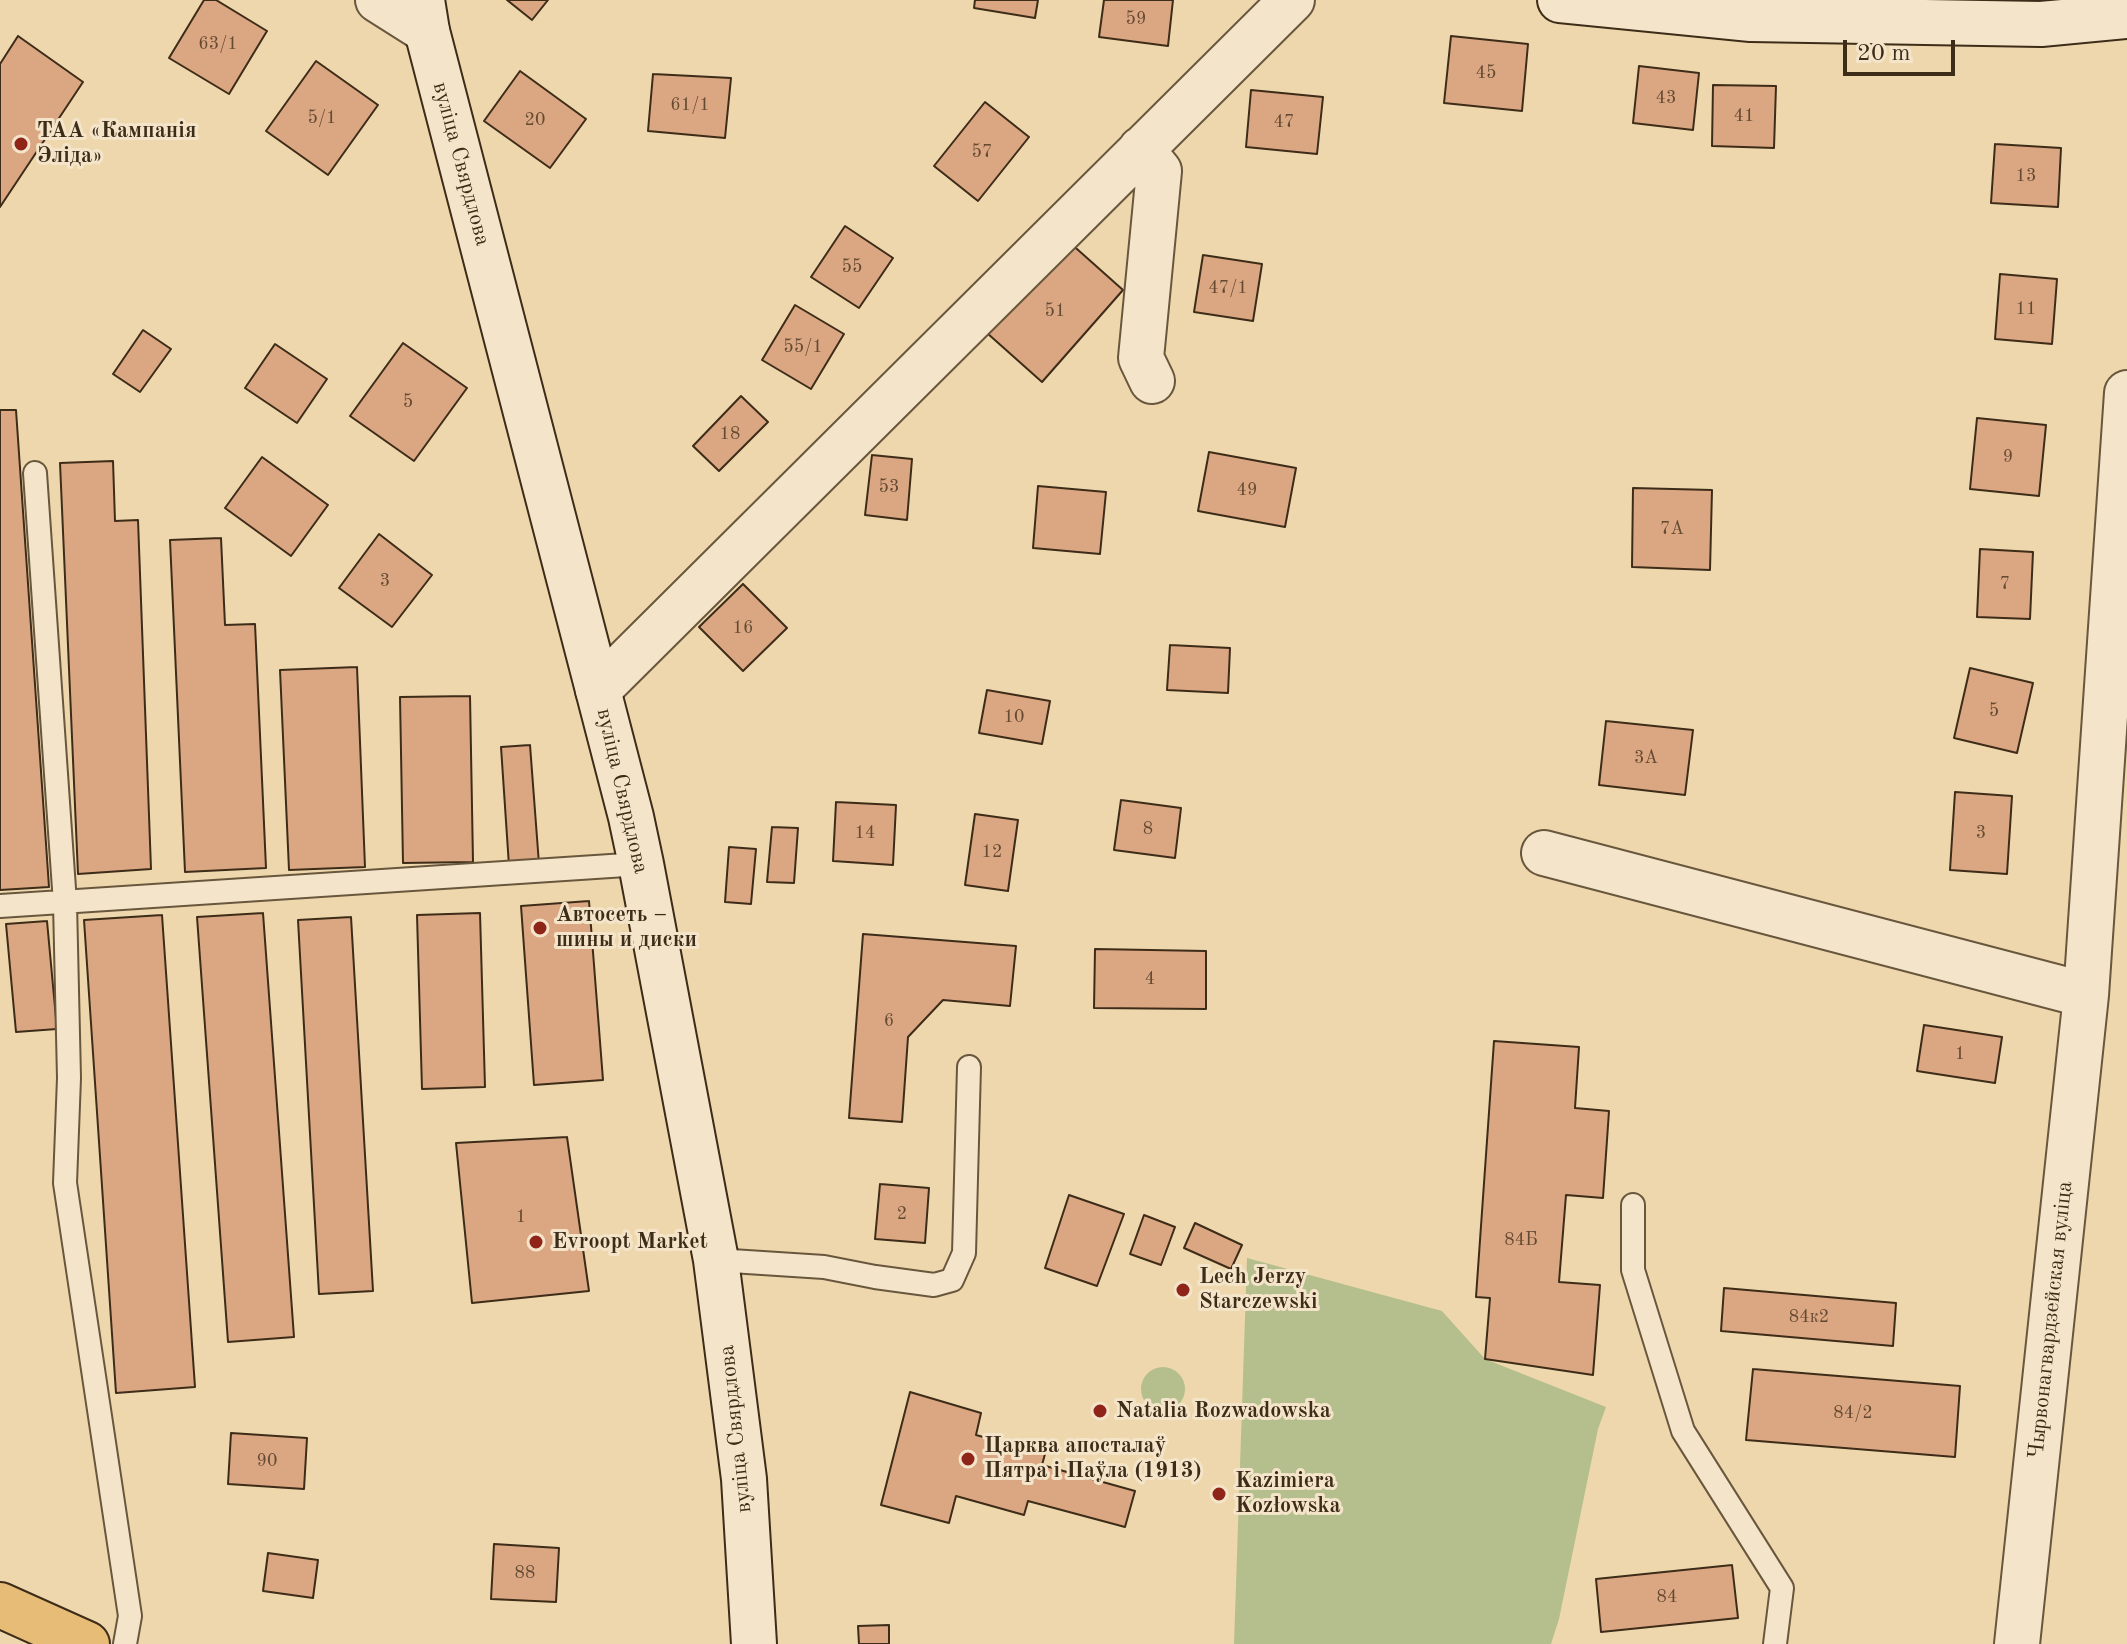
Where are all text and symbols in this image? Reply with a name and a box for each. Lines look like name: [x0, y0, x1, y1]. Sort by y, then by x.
house number: 59: [1126, 8, 1146, 30]
scale bar: [1847, 24, 1959, 74]
house number: 63/1: [198, 33, 238, 55]
text: 20 m: [1857, 42, 1911, 66]
house number: 45: [1476, 62, 1496, 84]
street label: вуліца Свярдлова: [426, 79, 496, 249]
house number: 43: [1656, 87, 1676, 109]
house number: 61/1: [670, 94, 710, 116]
house number: 41: [1734, 105, 1754, 127]
house number: 5/1: [308, 107, 336, 129]
house number: 20: [525, 109, 545, 131]
house number: 47: [1274, 111, 1294, 133]
place label: ТАА «Кампанія Эліда»: [37, 118, 197, 170]
marker: ТАА «Кампанія Эліда»: [12, 135, 30, 153]
house number: 57: [972, 141, 992, 163]
house number: 13: [2016, 165, 2036, 187]
house number: 55: [842, 256, 862, 278]
house number: 47/1: [1208, 277, 1248, 299]
house number: 11: [2016, 298, 2036, 320]
house number: 51: [1045, 300, 1065, 322]
house number: 55/1: [783, 336, 823, 358]
house number: 5: [403, 391, 413, 413]
house number: 18: [720, 423, 740, 445]
house number: 9: [2003, 446, 2013, 468]
house number: 53: [879, 476, 899, 498]
house number: 49: [1237, 479, 1257, 501]
house number: 7А: [1660, 518, 1684, 540]
house number: 3: [380, 570, 390, 592]
house number: 7: [2000, 573, 2010, 595]
house number: 16: [733, 617, 753, 639]
house number: 5: [1989, 700, 1999, 722]
street label: вуліца Свярдлова: [590, 706, 654, 876]
house number: 10: [1004, 706, 1024, 728]
house number: 3А: [1634, 747, 1658, 769]
house number: 8: [1143, 818, 1153, 840]
house number: 14: [855, 822, 875, 844]
house number: 3: [1976, 822, 1986, 844]
house number: 12: [982, 841, 1002, 863]
place label: Автосеть – шины и диски: [556, 902, 697, 954]
marker: Автосеть – шины и диски: [531, 919, 549, 937]
house number: 4: [1145, 968, 1155, 990]
house number: 6: [884, 1010, 894, 1032]
house number: 1: [1955, 1043, 1965, 1065]
street label: Чырвонагвардзейская вуліца: [2023, 1180, 2079, 1460]
house number: 2: [897, 1203, 907, 1225]
house number: 1: [516, 1206, 526, 1228]
place label: Evroopt Market: [552, 1229, 708, 1255]
house number: 84Б: [1504, 1229, 1538, 1251]
marker: Evroopt Market: [527, 1233, 545, 1251]
place label: Lech Jerzy Starczewski: [1199, 1264, 1318, 1316]
marker: Lech Jerzy Starczewski: [1174, 1281, 1192, 1299]
house number: 84к2: [1789, 1306, 1829, 1328]
street label: вуліца Свярдлова: [714, 1344, 758, 1514]
place label: Natalia Rozwadowska: [1116, 1398, 1331, 1424]
marker: Natalia Rozwadowska: [1091, 1402, 1109, 1420]
house number: 84/2: [1833, 1402, 1873, 1424]
place label: Царква апосталаў Пятра і Паўла (1913): [984, 1433, 1202, 1484]
house number: 90: [257, 1450, 277, 1472]
marker: Царква апосталаў Пятра і Паўла (1913): [959, 1450, 977, 1468]
place label: Kazimiera Kozłowska: [1235, 1468, 1341, 1520]
marker: Kazimiera Kozłowska: [1210, 1485, 1228, 1503]
house number: 88: [515, 1562, 535, 1584]
house number: 84: [1657, 1586, 1677, 1608]

